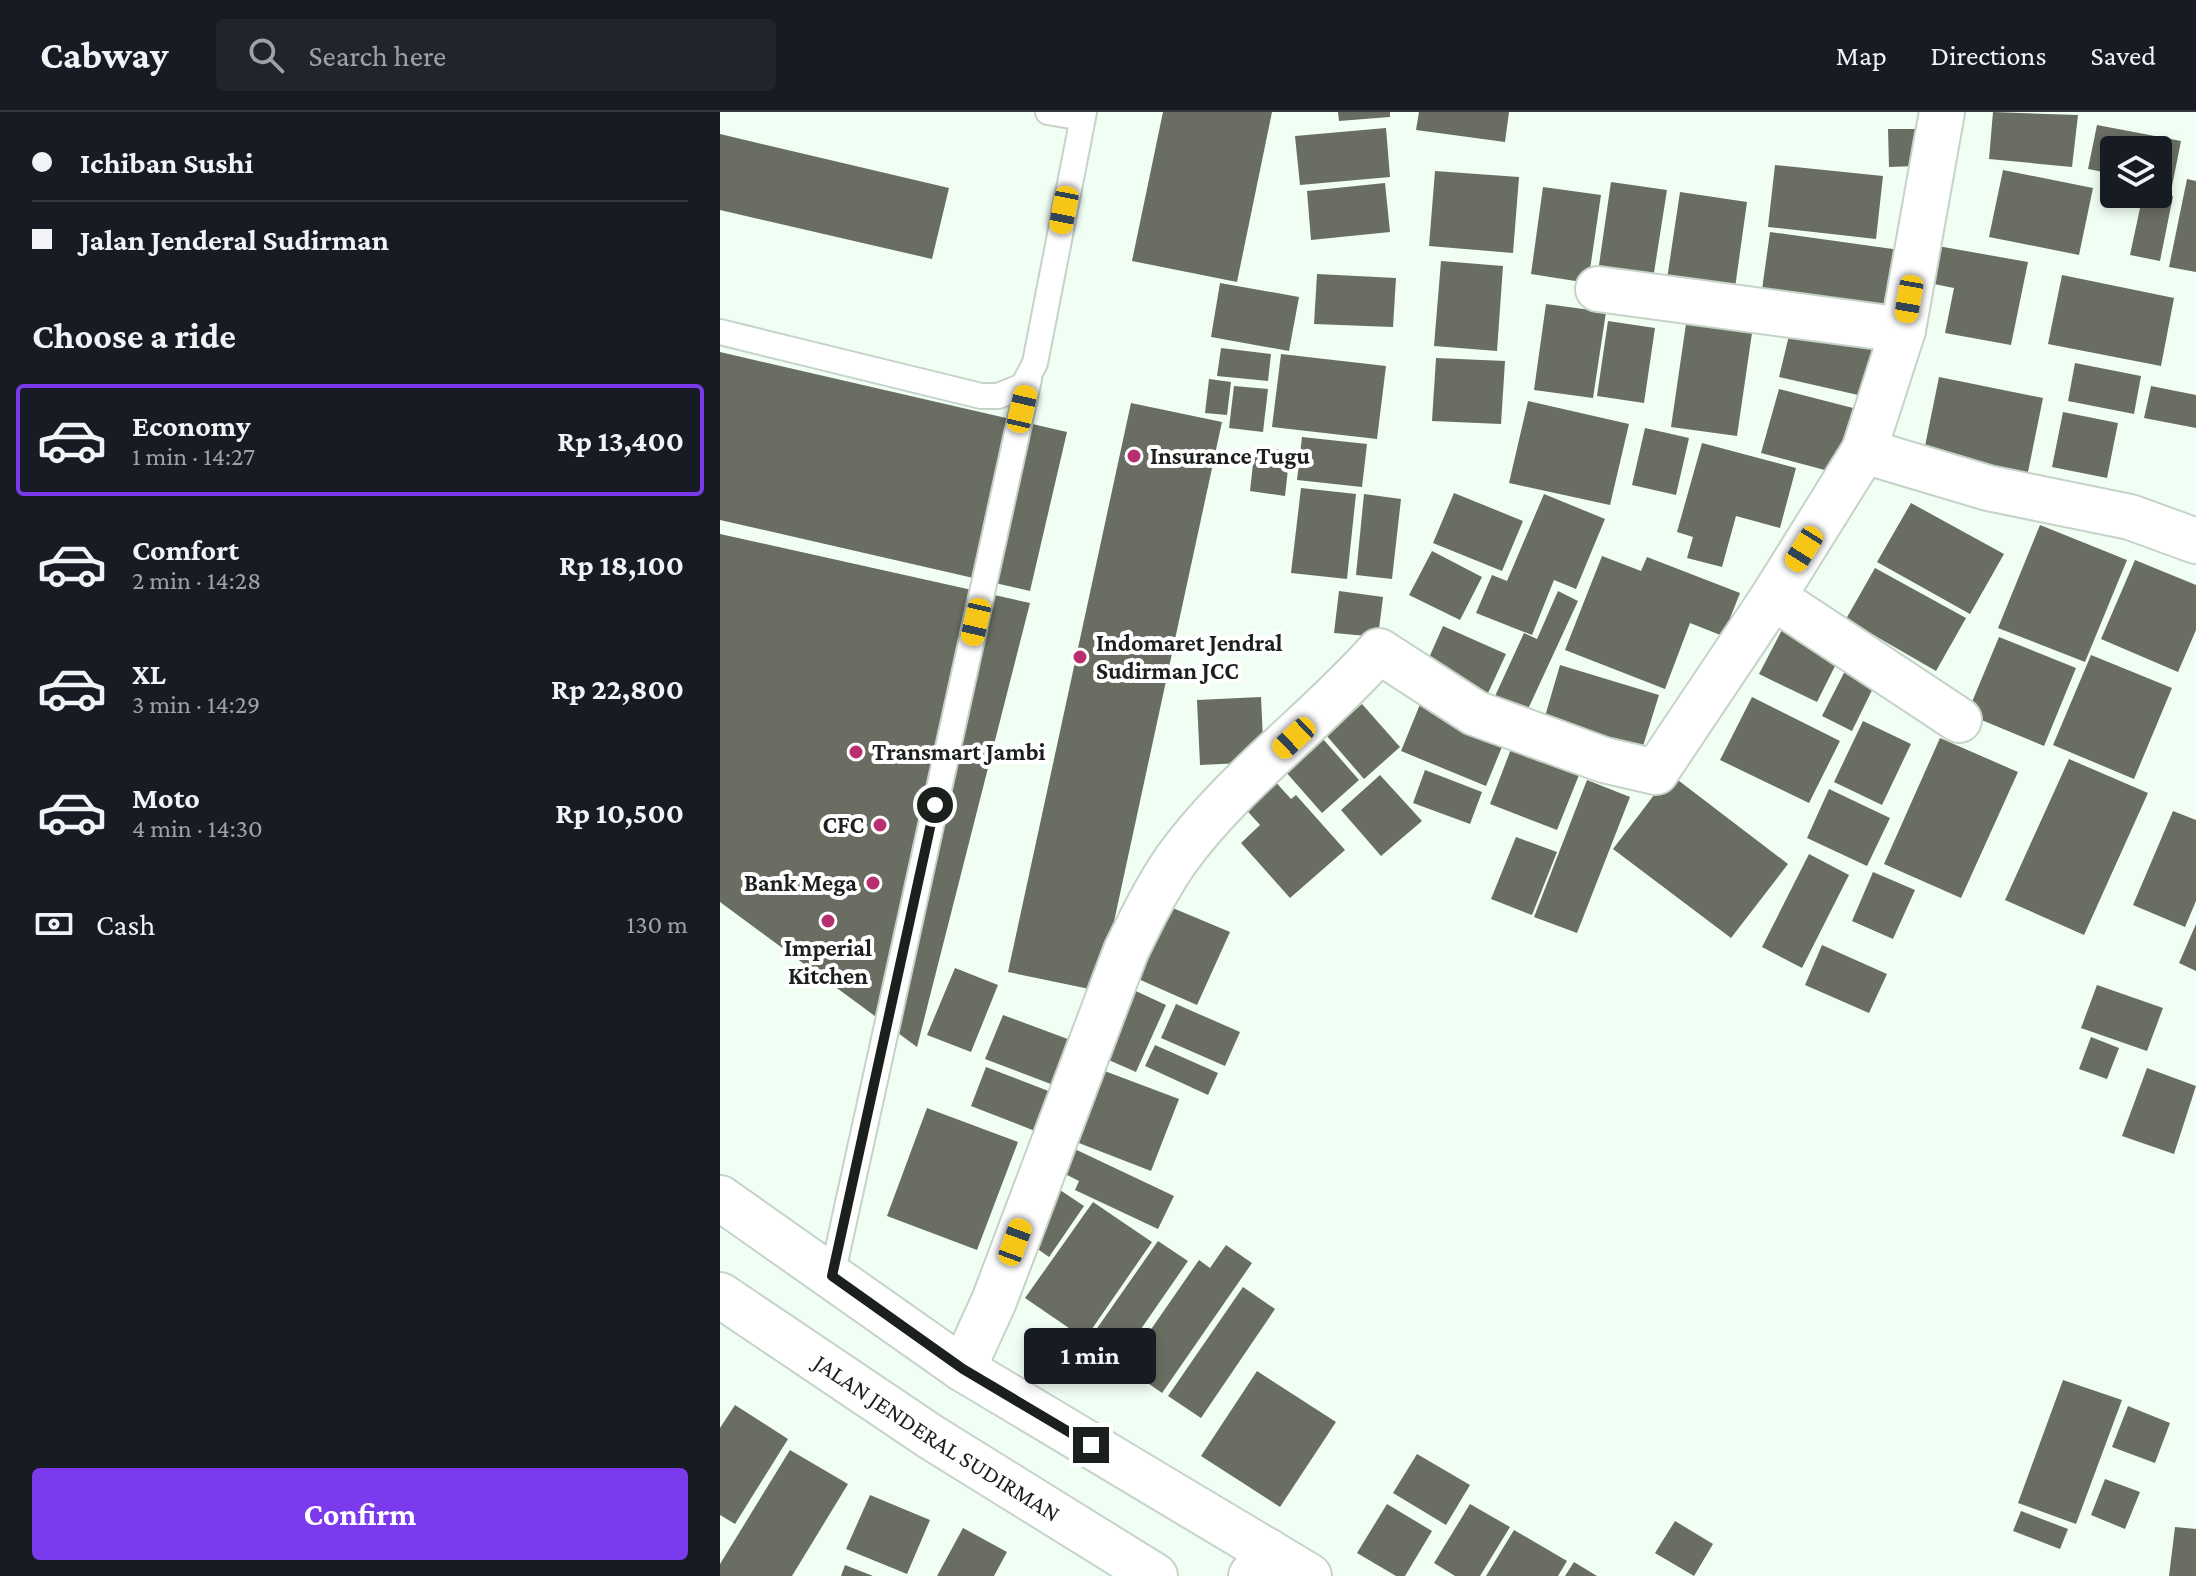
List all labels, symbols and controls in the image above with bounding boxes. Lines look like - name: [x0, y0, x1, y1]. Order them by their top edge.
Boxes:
- search box: [216, 19, 776, 91]
- icon: search: [244, 33, 288, 77]
- text: Cabway: [40, 34, 168, 76]
- text: Search here: [308, 39, 446, 72]
- text: Map: [1836, 40, 1887, 71]
- text: Directions: [1931, 40, 2046, 71]
- text: Saved: [2090, 40, 2156, 71]
- map controls: [2100, 136, 2172, 208]
- button: layers: [2100, 136, 2172, 208]
- text: Ichiban Sushi: [80, 146, 253, 179]
- car: [1048, 184, 1080, 236]
- text: Jalan Jenderal Sudirman: [80, 223, 389, 256]
- car: [1893, 273, 1925, 325]
- text: Choose a ride: [32, 316, 236, 356]
- car: [1005, 383, 1039, 435]
- icon: car: [36, 404, 108, 476]
- text: Economy: [132, 409, 251, 442]
- text: Rp 13,400: [557, 424, 684, 457]
- text: 1 min · 14:27: [132, 442, 255, 471]
- place label: Insurance Tugu: [1150, 442, 1310, 469]
- marker: Insurance Tugu: [1125, 447, 1143, 465]
- car: [1781, 522, 1827, 576]
- icon: car: [36, 528, 108, 600]
- text: Comfort: [132, 533, 239, 566]
- text: Rp 18,100: [559, 548, 684, 581]
- text: 2 min · 14:28: [132, 566, 261, 595]
- car: [959, 596, 993, 648]
- place label: Indomaret Jendral Sudirman JCC: [1096, 629, 1283, 684]
- marker: Indomaret Jendral Sudirman JCC: [1071, 648, 1089, 666]
- icon: car: [36, 652, 108, 724]
- text: XL: [132, 657, 166, 690]
- text: Rp 22,800: [551, 672, 684, 705]
- text: 3 min · 14:29: [132, 690, 260, 719]
- car: [1268, 713, 1320, 763]
- place label: Transmart Jambi: [872, 738, 1046, 765]
- marker: Transmart Jambi: [847, 743, 865, 761]
- icon: car: [36, 776, 108, 848]
- text: Moto: [132, 781, 200, 814]
- route start: [917, 787, 953, 823]
- text: Rp 10,500: [555, 796, 684, 829]
- place label: CFC: [822, 811, 864, 838]
- text: 4 min · 14:30: [132, 814, 263, 843]
- marker: CFC: [871, 816, 889, 834]
- place label: Bank Mega: [744, 869, 857, 896]
- marker: Bank Mega: [864, 874, 882, 892]
- icon: cash: [32, 902, 76, 946]
- text: Cash: [96, 908, 155, 941]
- text: 130 m: [627, 910, 688, 939]
- marker: Imperial Kitchen: [819, 912, 837, 930]
- place label: Imperial Kitchen: [784, 934, 872, 989]
- car: [996, 1215, 1034, 1269]
- callout: 1 min: [1025, 1329, 1157, 1385]
- text: 1 min: [1060, 1341, 1120, 1370]
- street label: JALAN JENDERAL SUDIRMAN: [808, 1347, 1065, 1527]
- route end: [1073, 1427, 1109, 1463]
- button: Confirm: [32, 1468, 688, 1560]

